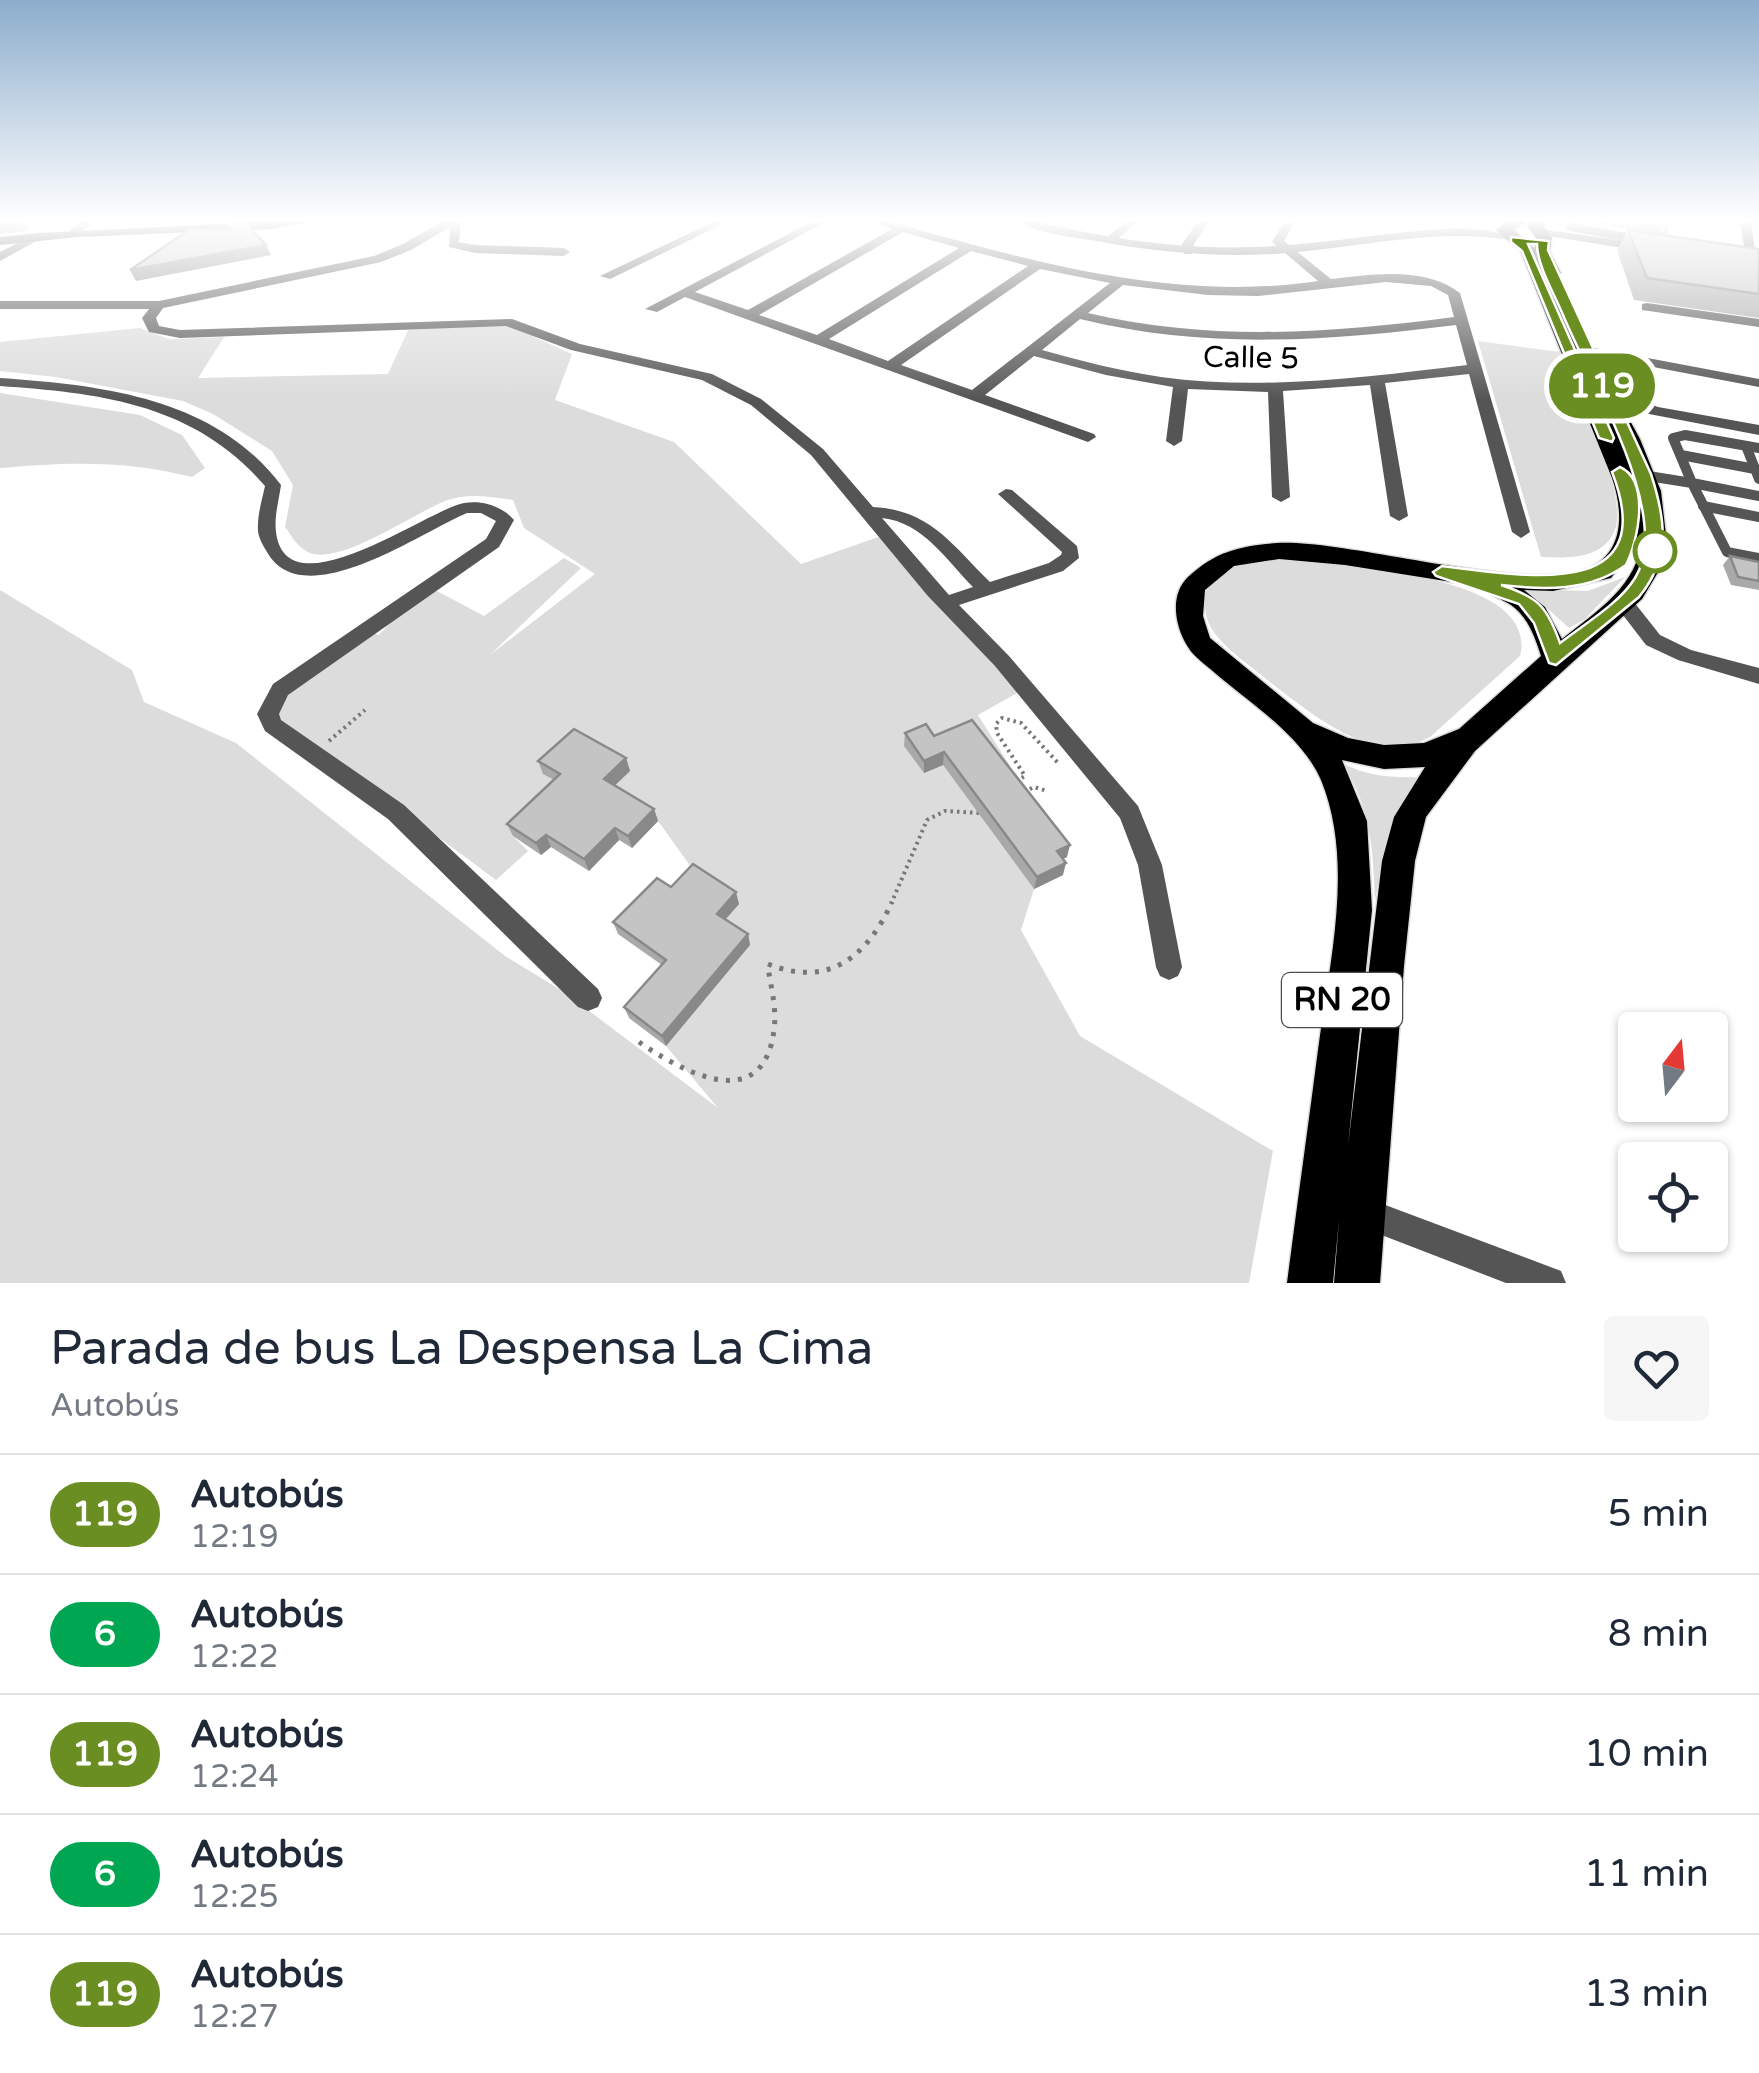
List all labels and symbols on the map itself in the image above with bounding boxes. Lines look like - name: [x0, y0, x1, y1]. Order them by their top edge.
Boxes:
- street label: Calle 5: [1203, 339, 1299, 377]
- line badge: 119: [1544, 354, 1660, 418]
- unlabelled marker: [1634, 530, 1676, 572]
- road number: RN 20: [1282, 973, 1402, 1027]
- north arrow: [1618, 1012, 1728, 1122]

